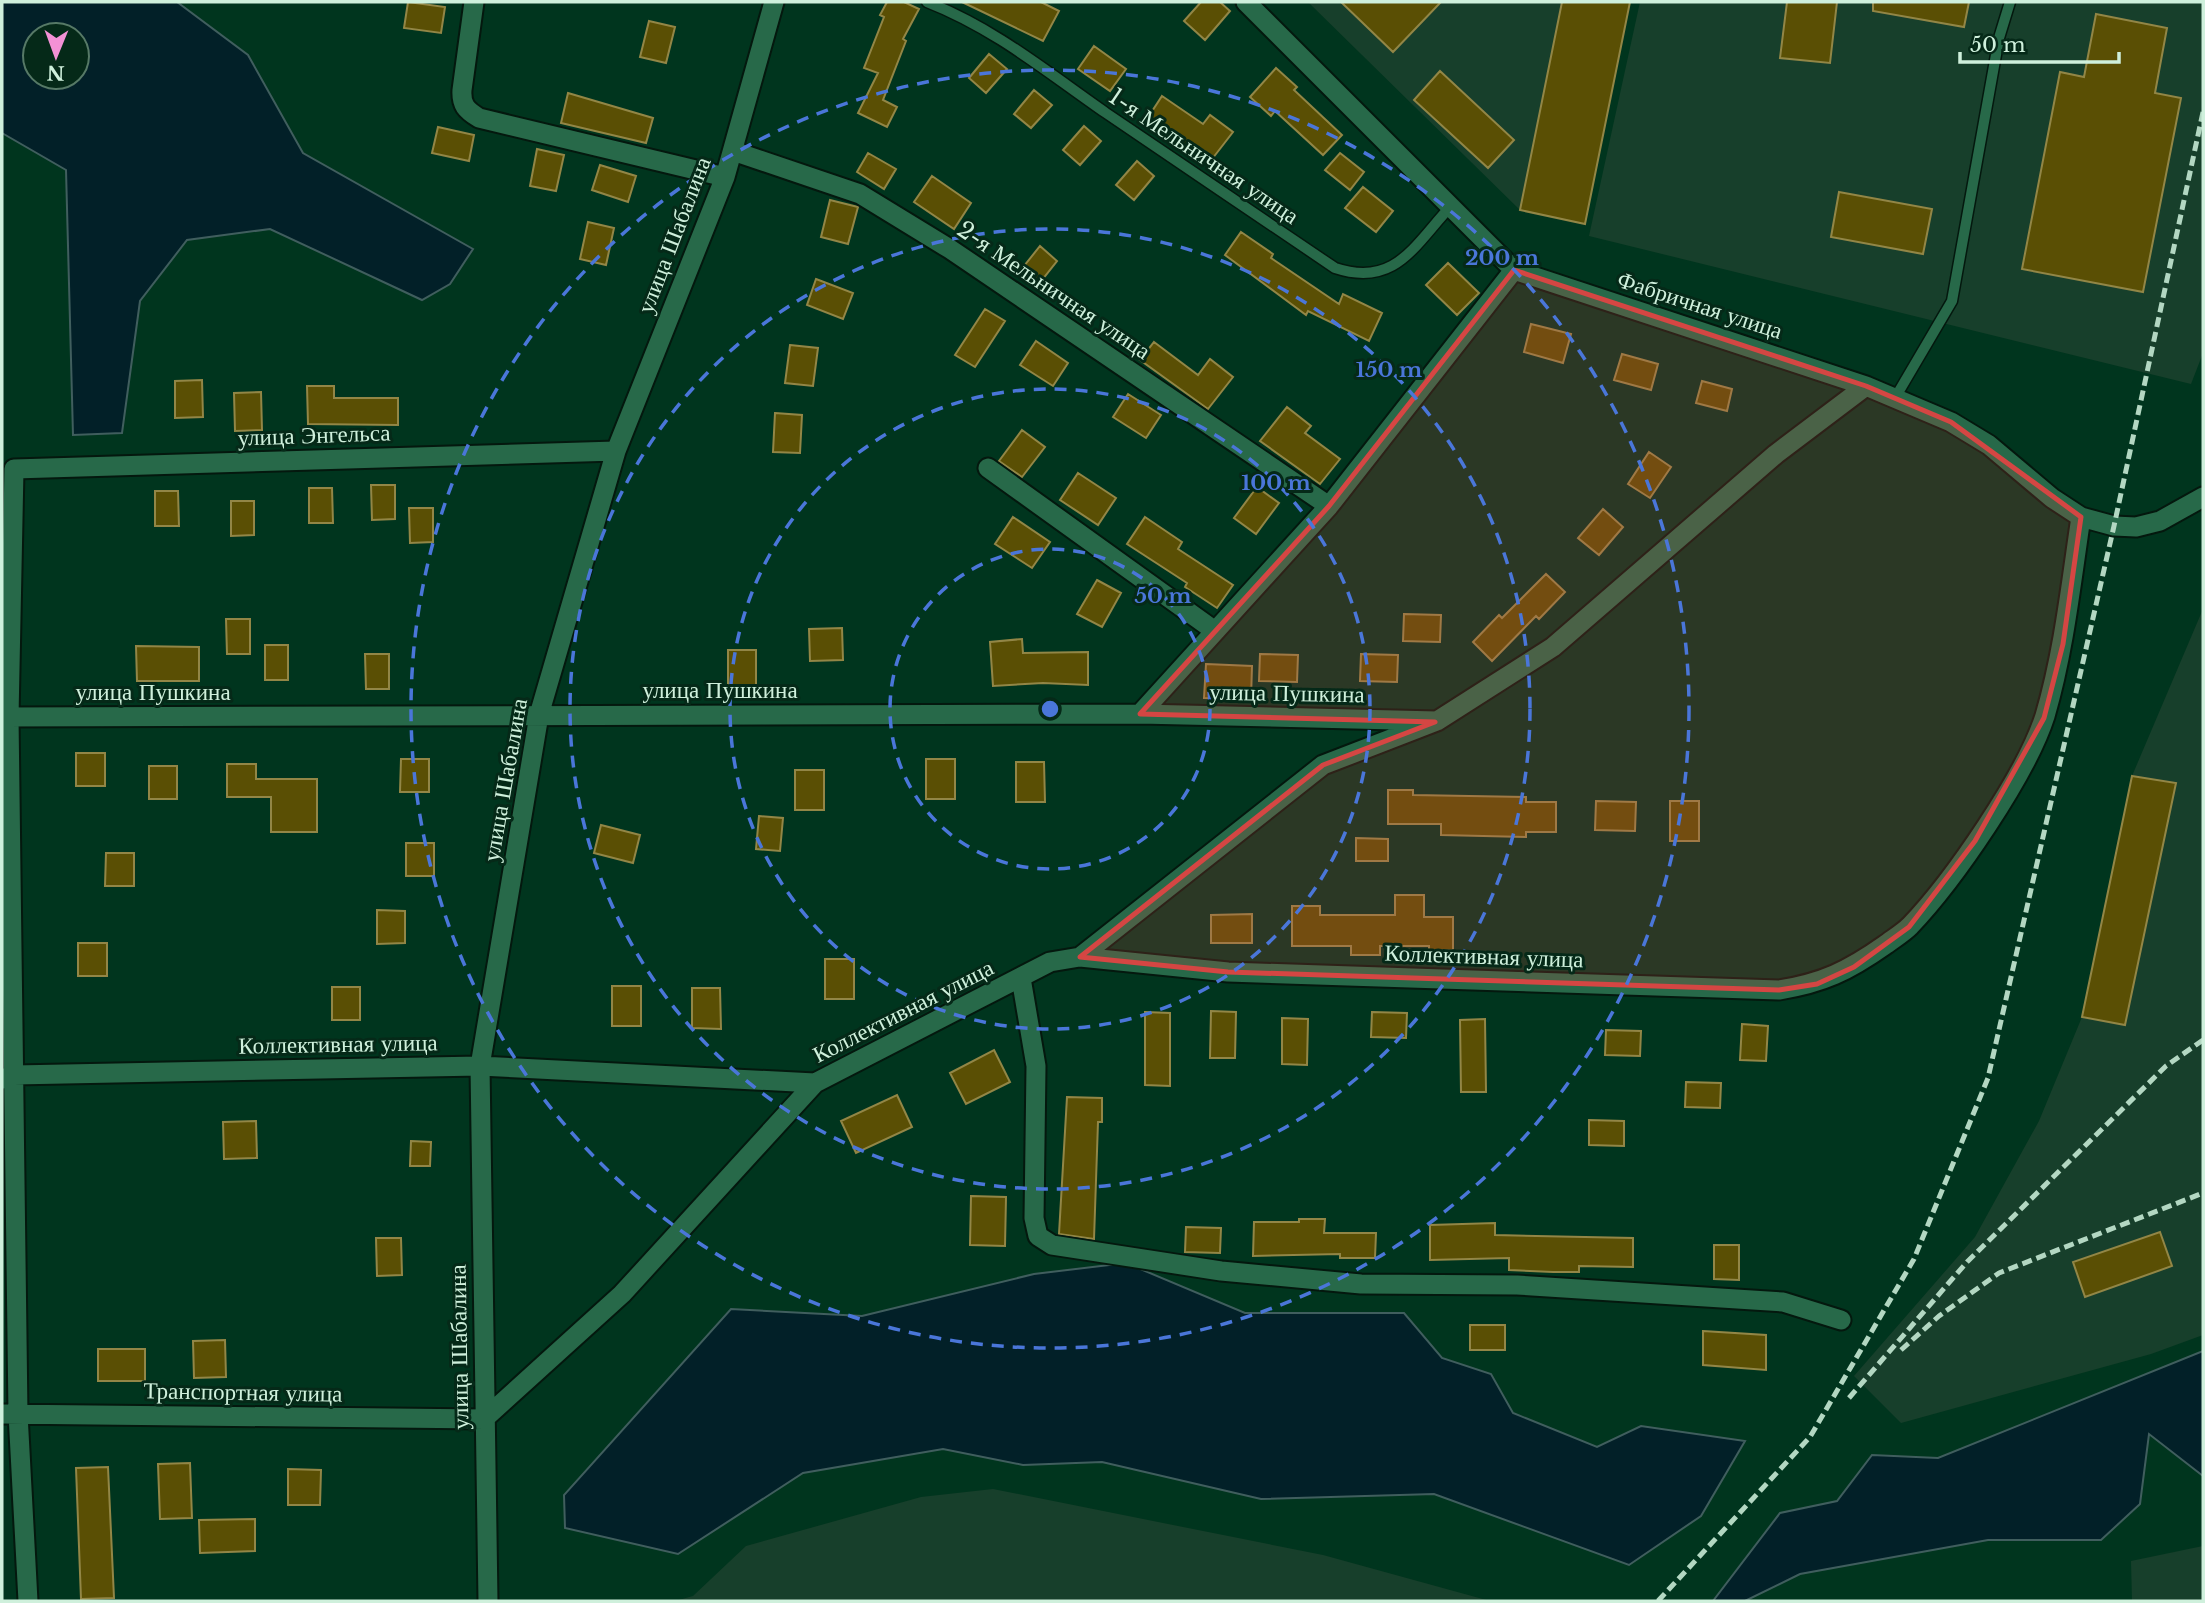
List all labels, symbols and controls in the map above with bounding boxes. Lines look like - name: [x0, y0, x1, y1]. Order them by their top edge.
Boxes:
- north arrow: [21, 21, 91, 91]
- scale bar: [1960, 21, 2119, 65]
- text: 50 m: [1970, 32, 2026, 58]
- text: N: [46, 61, 65, 84]
- street label: 1-я Мельничная улица: [1104, 82, 1304, 230]
- street label: улица Шабалина: [631, 153, 717, 317]
- street label: 2-я Мельничная улица: [952, 215, 1156, 365]
- text: 200 m: [1465, 245, 1539, 271]
- street label: Фабричная улица: [1614, 265, 1786, 345]
- text: 150 m: [1356, 357, 1422, 383]
- street label: улица Энгельса: [237, 418, 391, 452]
- text: 100 m: [1241, 470, 1311, 496]
- text: 50 m: [1134, 583, 1192, 609]
- street label: улица Пушкина: [642, 676, 798, 704]
- street label: улица Пушкина: [75, 678, 231, 706]
- street label: улица Пушкина: [1209, 678, 1365, 708]
- street label: улица Шабалина: [477, 696, 533, 864]
- centre of rings: [1038, 697, 1062, 721]
- street label: Коллективная улица: [1384, 939, 1584, 973]
- street label: Коллективная улица: [808, 953, 998, 1069]
- street label: Коллективная улица: [238, 1028, 438, 1060]
- street label: улица Шабалина: [444, 1264, 474, 1430]
- street label: Транспортная улица: [143, 1376, 343, 1408]

